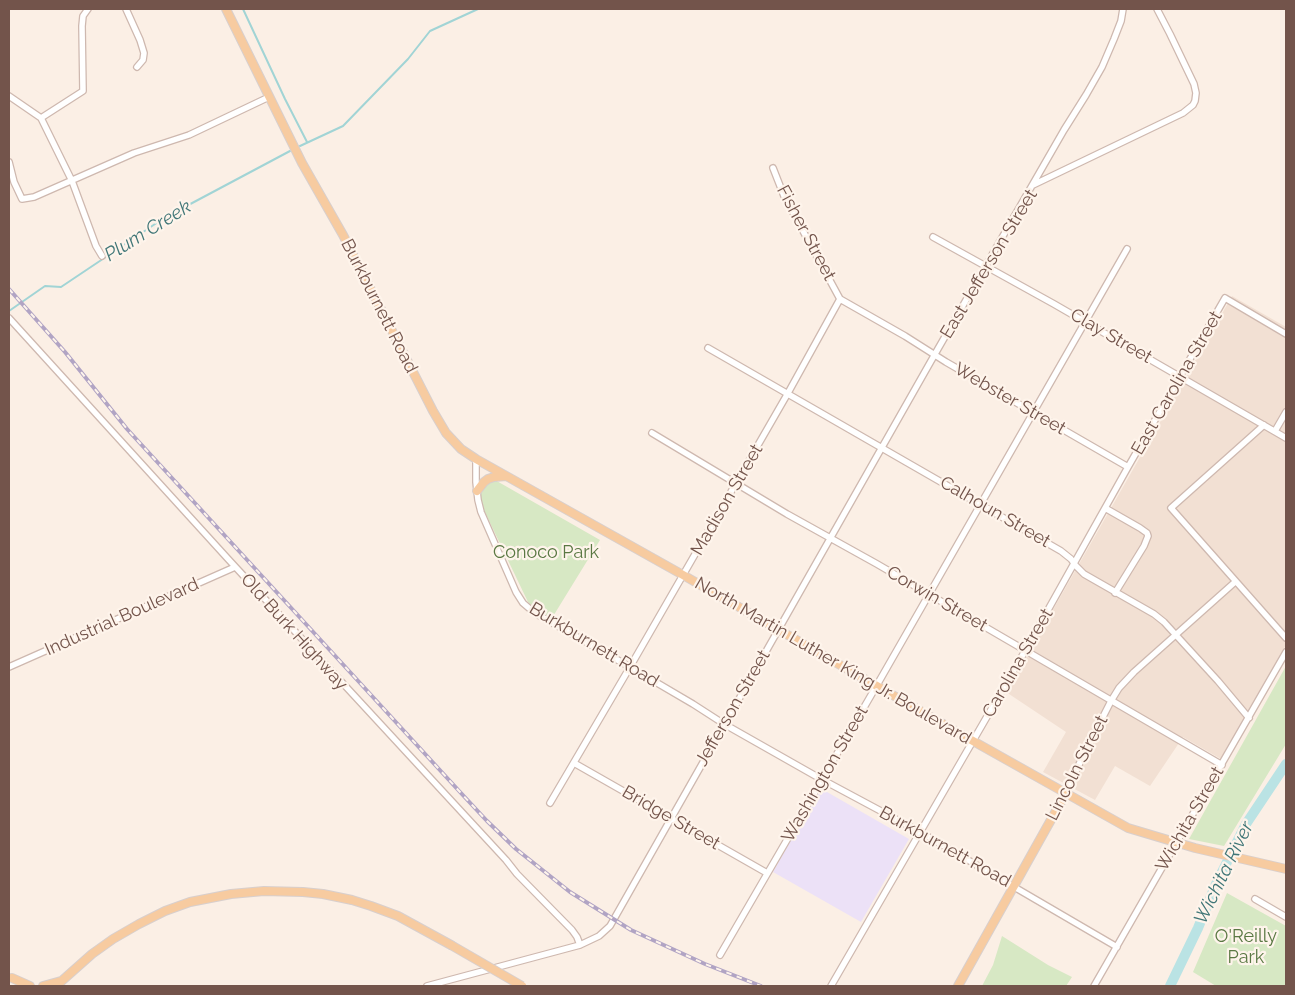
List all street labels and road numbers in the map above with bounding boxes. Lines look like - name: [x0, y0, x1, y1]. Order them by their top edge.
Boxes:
- street label: Fisher Street: [772, 182, 840, 284]
- street label: East Jefferson Street: [936, 185, 1042, 343]
- street label: Burkburnett Road: [336, 235, 422, 377]
- street label: Clay Street: [1066, 304, 1156, 368]
- street label: East Carolina Street: [1127, 307, 1227, 459]
- street label: Webster Street: [950, 358, 1070, 440]
- street label: Madison Street: [686, 440, 768, 560]
- street label: Calhoun Street: [936, 472, 1054, 552]
- street label: Corwin Street: [883, 561, 991, 637]
- street label: Old Burk Highway: [236, 569, 352, 695]
- street label: Industrial Boulevard: [42, 573, 202, 661]
- street label: North Martin Luther King Jr. Boulevard: [691, 573, 975, 749]
- street label: Burkburnett Road: [525, 598, 663, 692]
- street label: Carolina Street: [978, 605, 1058, 721]
- street label: Jefferson Street: [691, 646, 775, 770]
- street label: Washington Street: [777, 702, 873, 846]
- street label: Lincoln Street: [1041, 712, 1113, 824]
- street label: Wichita Street: [1151, 763, 1229, 875]
- street label: Bridge Street: [618, 781, 724, 855]
- street label: Burkburnett Road: [875, 802, 1015, 892]

